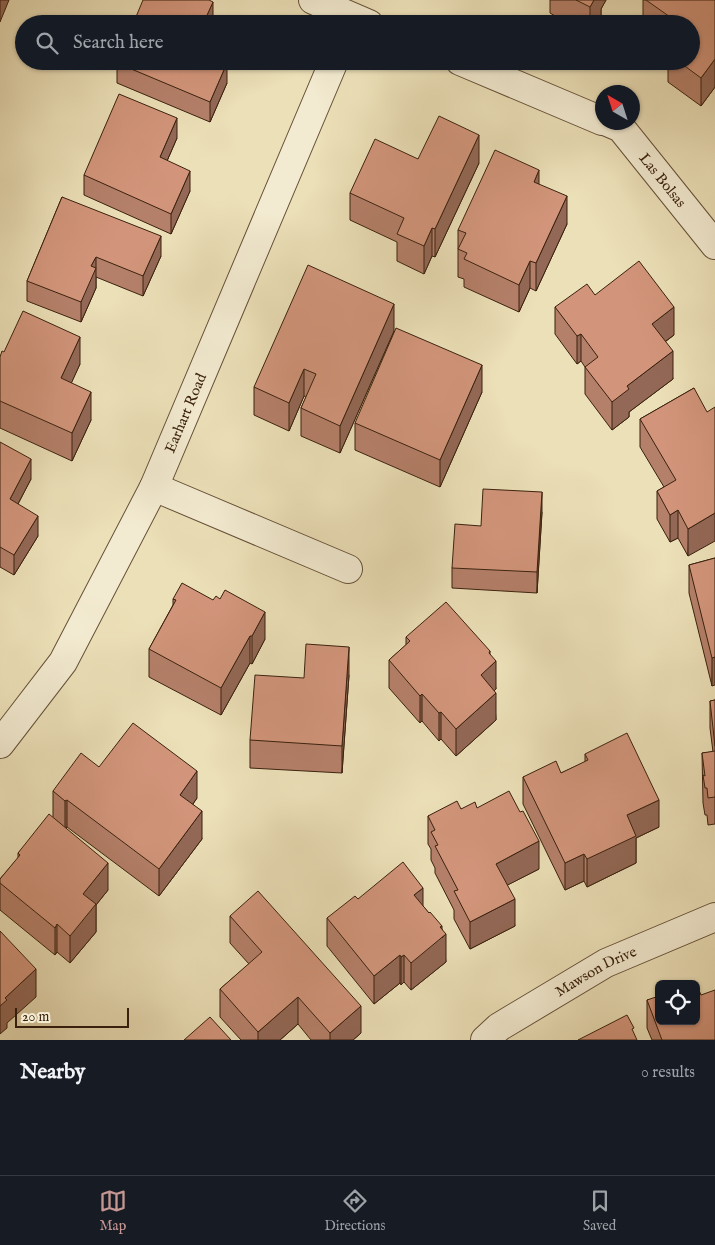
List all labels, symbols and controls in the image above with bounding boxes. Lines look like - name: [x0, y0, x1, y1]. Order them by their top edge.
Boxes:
- search box: [15, 15, 700, 70]
- icon: search: [33, 29, 61, 57]
- text: Search here: [73, 31, 164, 55]
- north arrow: [595, 85, 640, 130]
- street label: Las Bolsas: [635, 149, 690, 212]
- street label: Earhart Road: [160, 370, 211, 456]
- street label: Mawson Drive: [552, 942, 640, 1001]
- map controls: [655, 980, 700, 1025]
- button: locate: [655, 980, 700, 1025]
- scale bar: [15, 1005, 129, 1028]
- text: 20 m: [22, 1008, 49, 1026]
- text: Nearby: [20, 1059, 85, 1086]
- text: 0 results: [641, 1063, 695, 1083]
- tab: Map: [99, 1187, 127, 1235]
- tab: Directions: [324, 1187, 385, 1235]
- tab: Saved: [583, 1187, 616, 1235]

